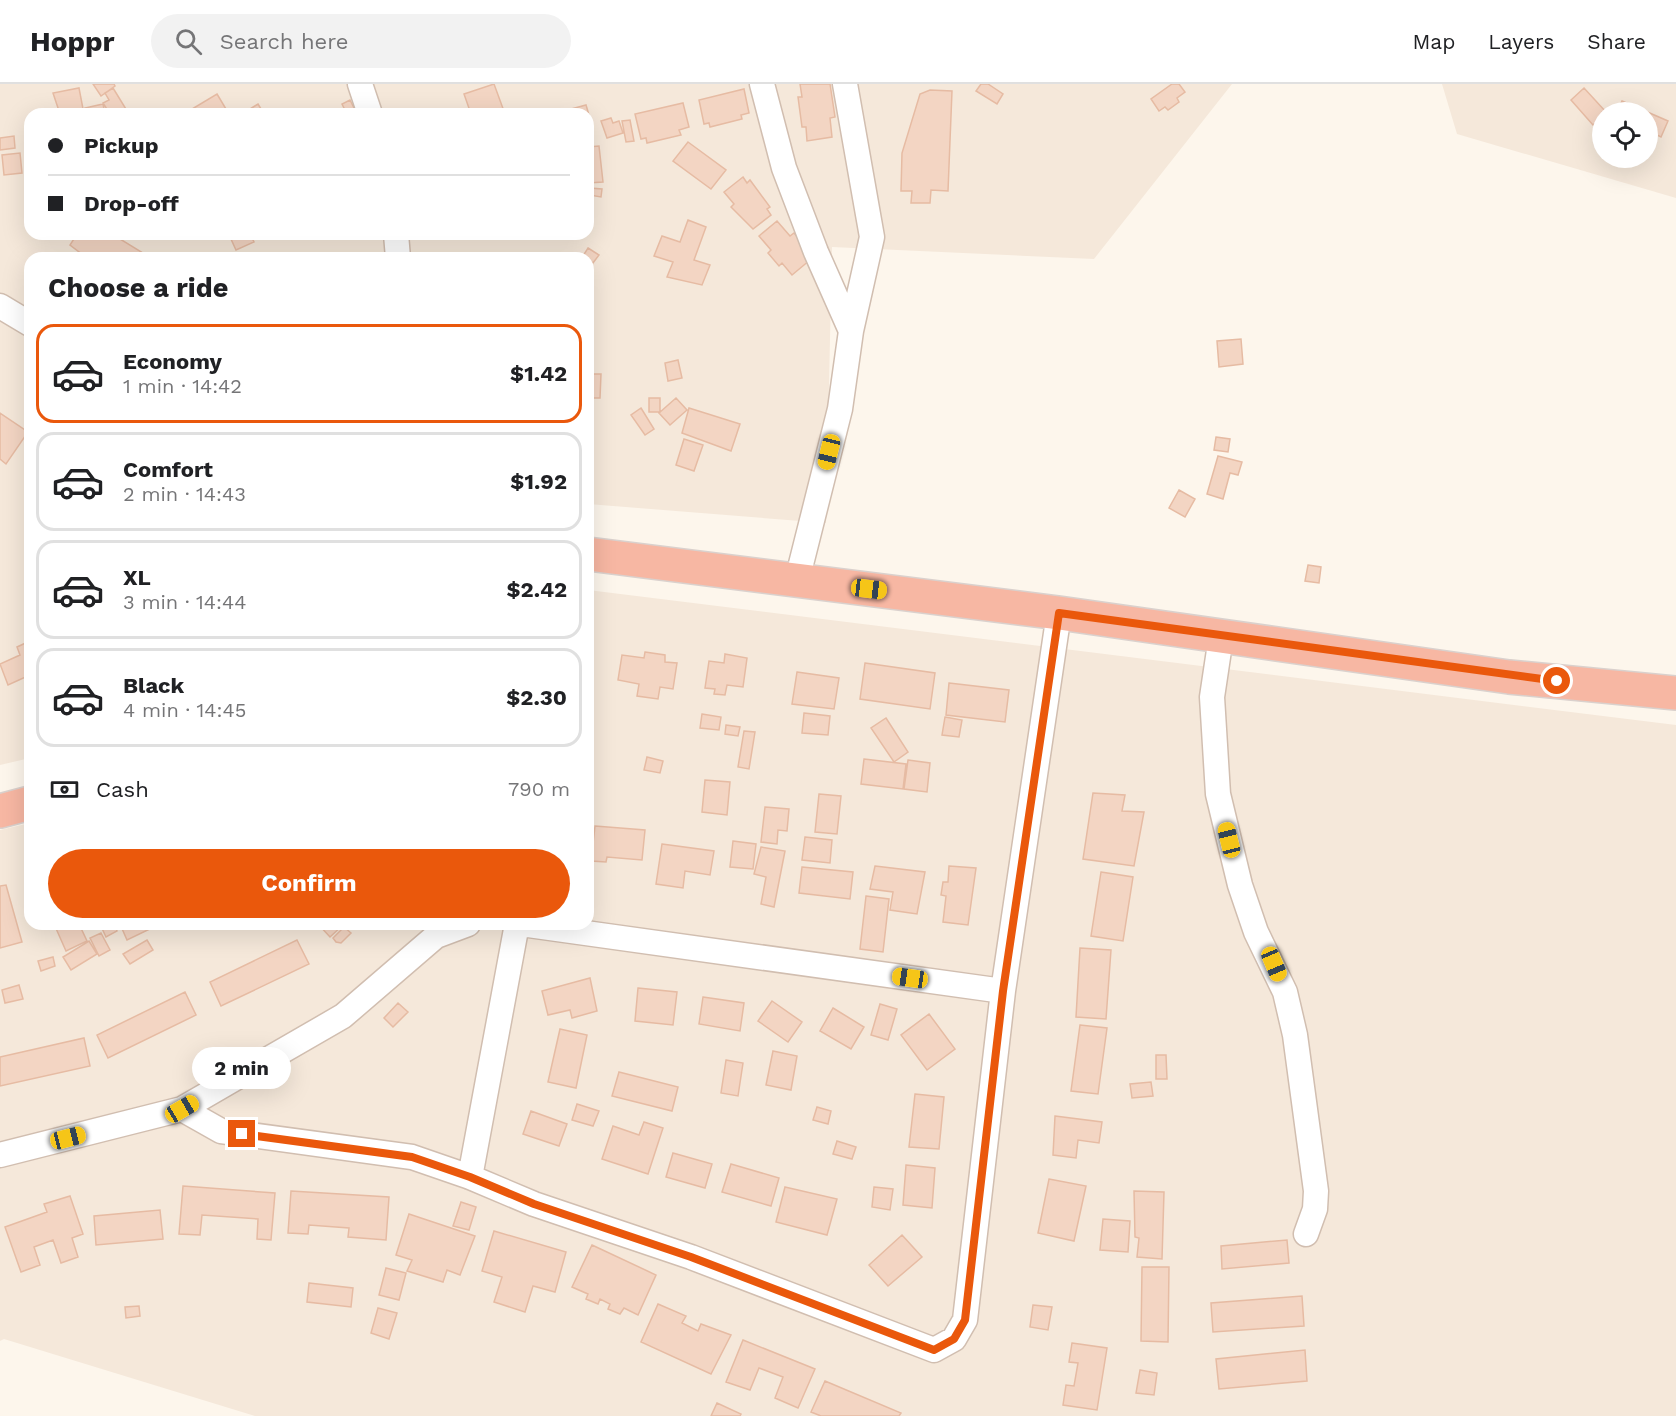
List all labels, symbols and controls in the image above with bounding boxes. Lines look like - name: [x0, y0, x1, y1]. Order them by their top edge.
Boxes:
- search box: [151, 14, 571, 68]
- text: Hoppr: [30, 25, 115, 58]
- icon: search: [172, 25, 205, 58]
- text: Search here: [220, 29, 349, 54]
- text: Map: [1412, 29, 1455, 54]
- text: Layers: [1488, 29, 1554, 54]
- text: Share: [1587, 29, 1646, 54]
- map controls: [1592, 102, 1658, 168]
- button: locate: [1592, 102, 1658, 168]
- text: Pickup: [84, 133, 159, 158]
- text: Drop-off: [84, 191, 179, 216]
- text: Choose a ride: [48, 272, 228, 304]
- icon: car: [51, 347, 105, 401]
- text: Economy: [123, 349, 222, 374]
- text: $1.42: [510, 361, 567, 386]
- text: 1 min · 14:42: [123, 374, 242, 398]
- car: [816, 432, 842, 472]
- icon: car: [51, 455, 105, 509]
- text: Comfort: [123, 457, 213, 482]
- text: $1.92: [510, 469, 567, 494]
- text: 2 min · 14:43: [123, 482, 246, 506]
- icon: car: [51, 563, 105, 617]
- text: XL: [123, 565, 151, 590]
- text: $2.42: [506, 577, 567, 602]
- car: [850, 578, 888, 600]
- text: 3 min · 14:44: [123, 590, 246, 614]
- route start: [1543, 667, 1570, 694]
- icon: car: [51, 671, 105, 725]
- text: Black: [123, 673, 184, 698]
- text: $2.30: [506, 685, 567, 710]
- text: 4 min · 14:45: [123, 698, 246, 722]
- icon: cash: [48, 773, 81, 806]
- text: Cash: [96, 777, 149, 802]
- text: 790 m: [508, 777, 570, 801]
- car: [1216, 820, 1242, 860]
- button: Confirm: [48, 849, 570, 918]
- car: [1259, 944, 1289, 984]
- car: [891, 967, 929, 989]
- callout: 2 min: [192, 1047, 292, 1089]
- text: 2 min: [214, 1056, 269, 1080]
- car: [162, 1092, 202, 1126]
- route end: [228, 1120, 255, 1147]
- car: [48, 1125, 88, 1151]

